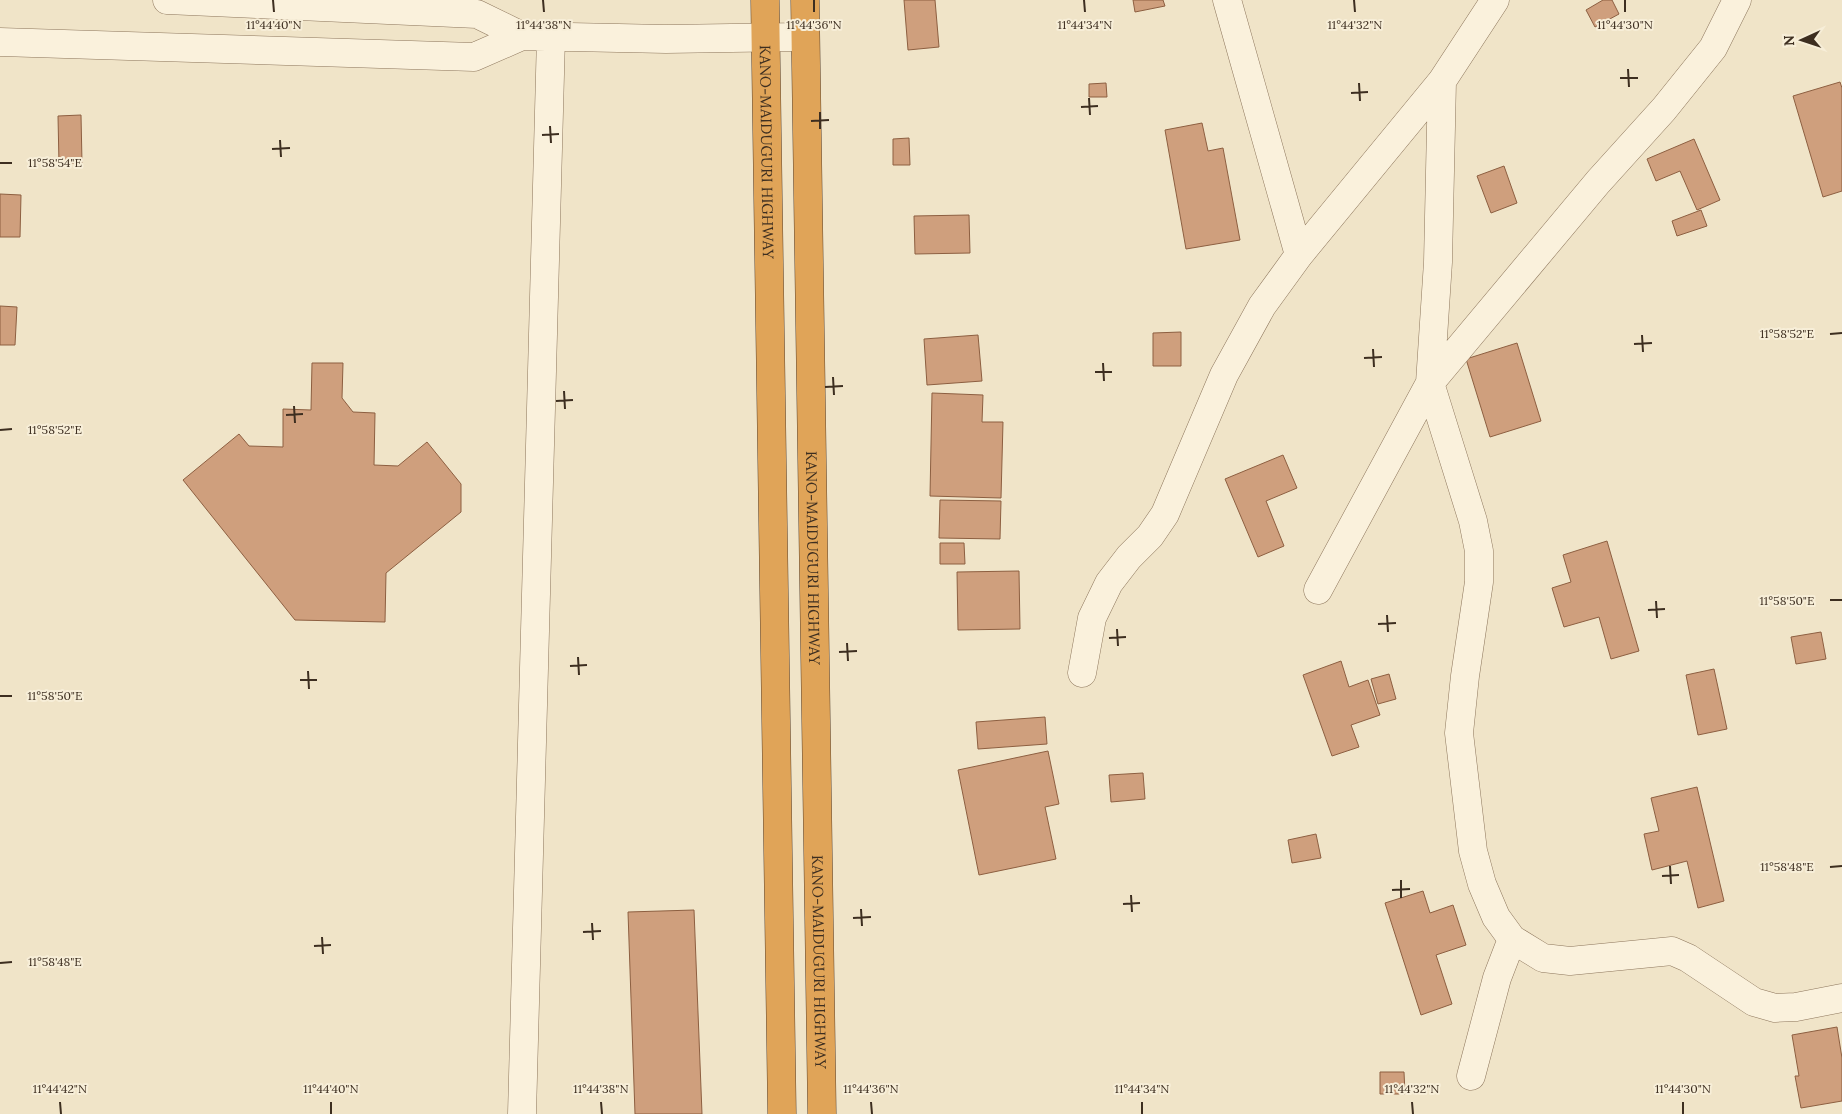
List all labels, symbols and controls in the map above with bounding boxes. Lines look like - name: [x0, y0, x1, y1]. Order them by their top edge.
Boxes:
- north arrow: [1777, 15, 1827, 65]
- text: 11°44'40"N: [246, 17, 302, 32]
- text: 11°44'38"N: [516, 17, 572, 32]
- text: 11°44'36"N: [786, 17, 842, 32]
- text: 11°44'34"N: [1058, 17, 1112, 32]
- text: 11°44'32"N: [1328, 17, 1383, 32]
- text: 11°44'30"N: [1597, 17, 1653, 32]
- text: N: [1780, 35, 1798, 47]
- street label: KANO-MAIDUGURI HIGHWAY: [756, 45, 778, 260]
- text: 11°58'54"E: [28, 155, 82, 170]
- text: 11°58'52"E: [1760, 326, 1814, 341]
- text: 11°58'52"E: [28, 422, 82, 437]
- street label: KANO-MAIDUGURI HIGHWAY: [802, 451, 825, 666]
- text: 11°58'50"E: [1760, 593, 1814, 608]
- text: 11°58'50"E: [28, 688, 82, 703]
- street label: KANO-MAIDUGURI HIGHWAY: [809, 855, 831, 1070]
- text: 11°58'48"E: [1760, 859, 1814, 874]
- text: 11°58'48"E: [28, 954, 82, 969]
- text: 11°44'42"N: [33, 1081, 87, 1096]
- text: 11°44'40"N: [303, 1081, 359, 1096]
- text: 11°44'38"N: [573, 1081, 629, 1096]
- text: 11°44'36"N: [843, 1081, 899, 1096]
- text: 11°44'34"N: [1115, 1081, 1169, 1096]
- text: 11°44'32"N: [1385, 1081, 1440, 1096]
- text: 11°44'30"N: [1655, 1081, 1711, 1096]

